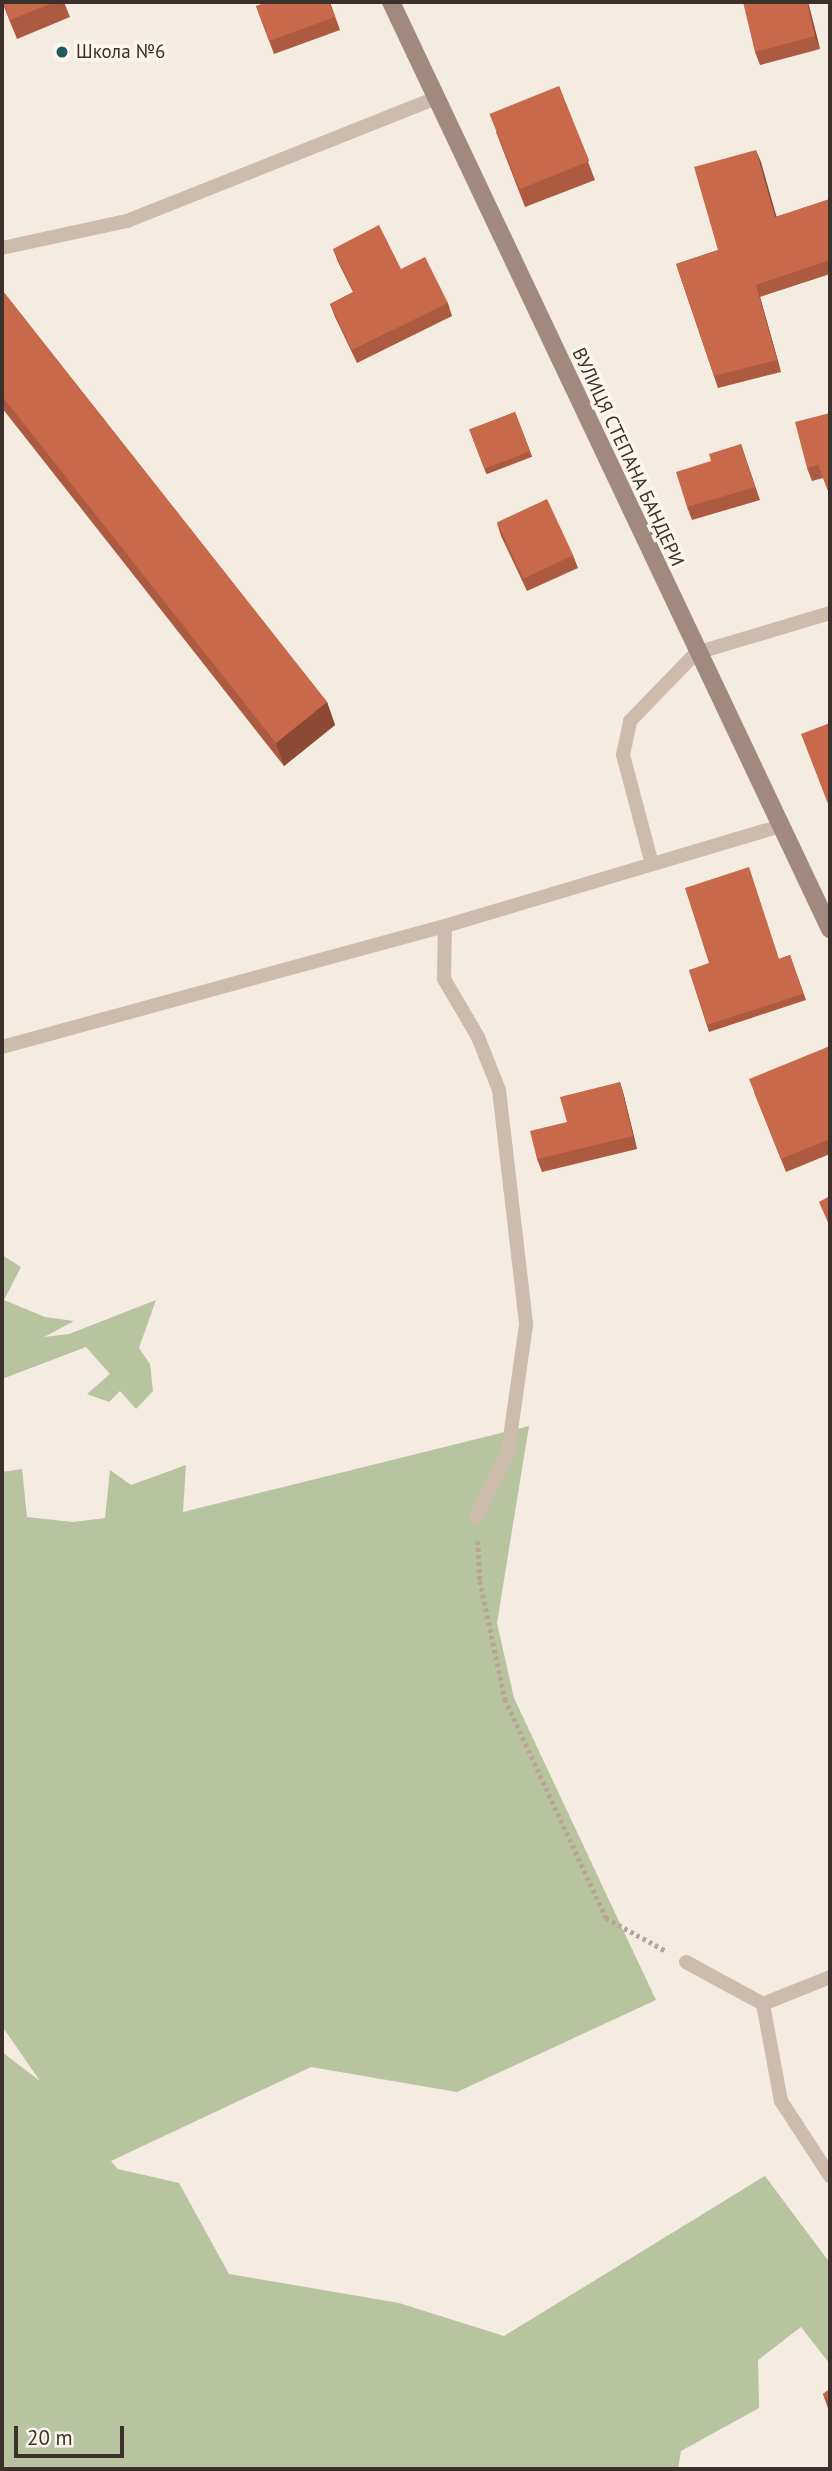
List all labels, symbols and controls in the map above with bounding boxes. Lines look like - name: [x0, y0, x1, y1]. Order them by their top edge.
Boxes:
- place label: Школа №6: [76, 41, 165, 63]
- marker: Школа №6: [54, 44, 70, 60]
- street label: ВУЛИЦЯ СТЕПАНА БАНДЕРИ: [567, 344, 689, 570]
- scale bar: [18, 2412, 128, 2456]
- text: 20 m: [27, 2424, 73, 2451]

